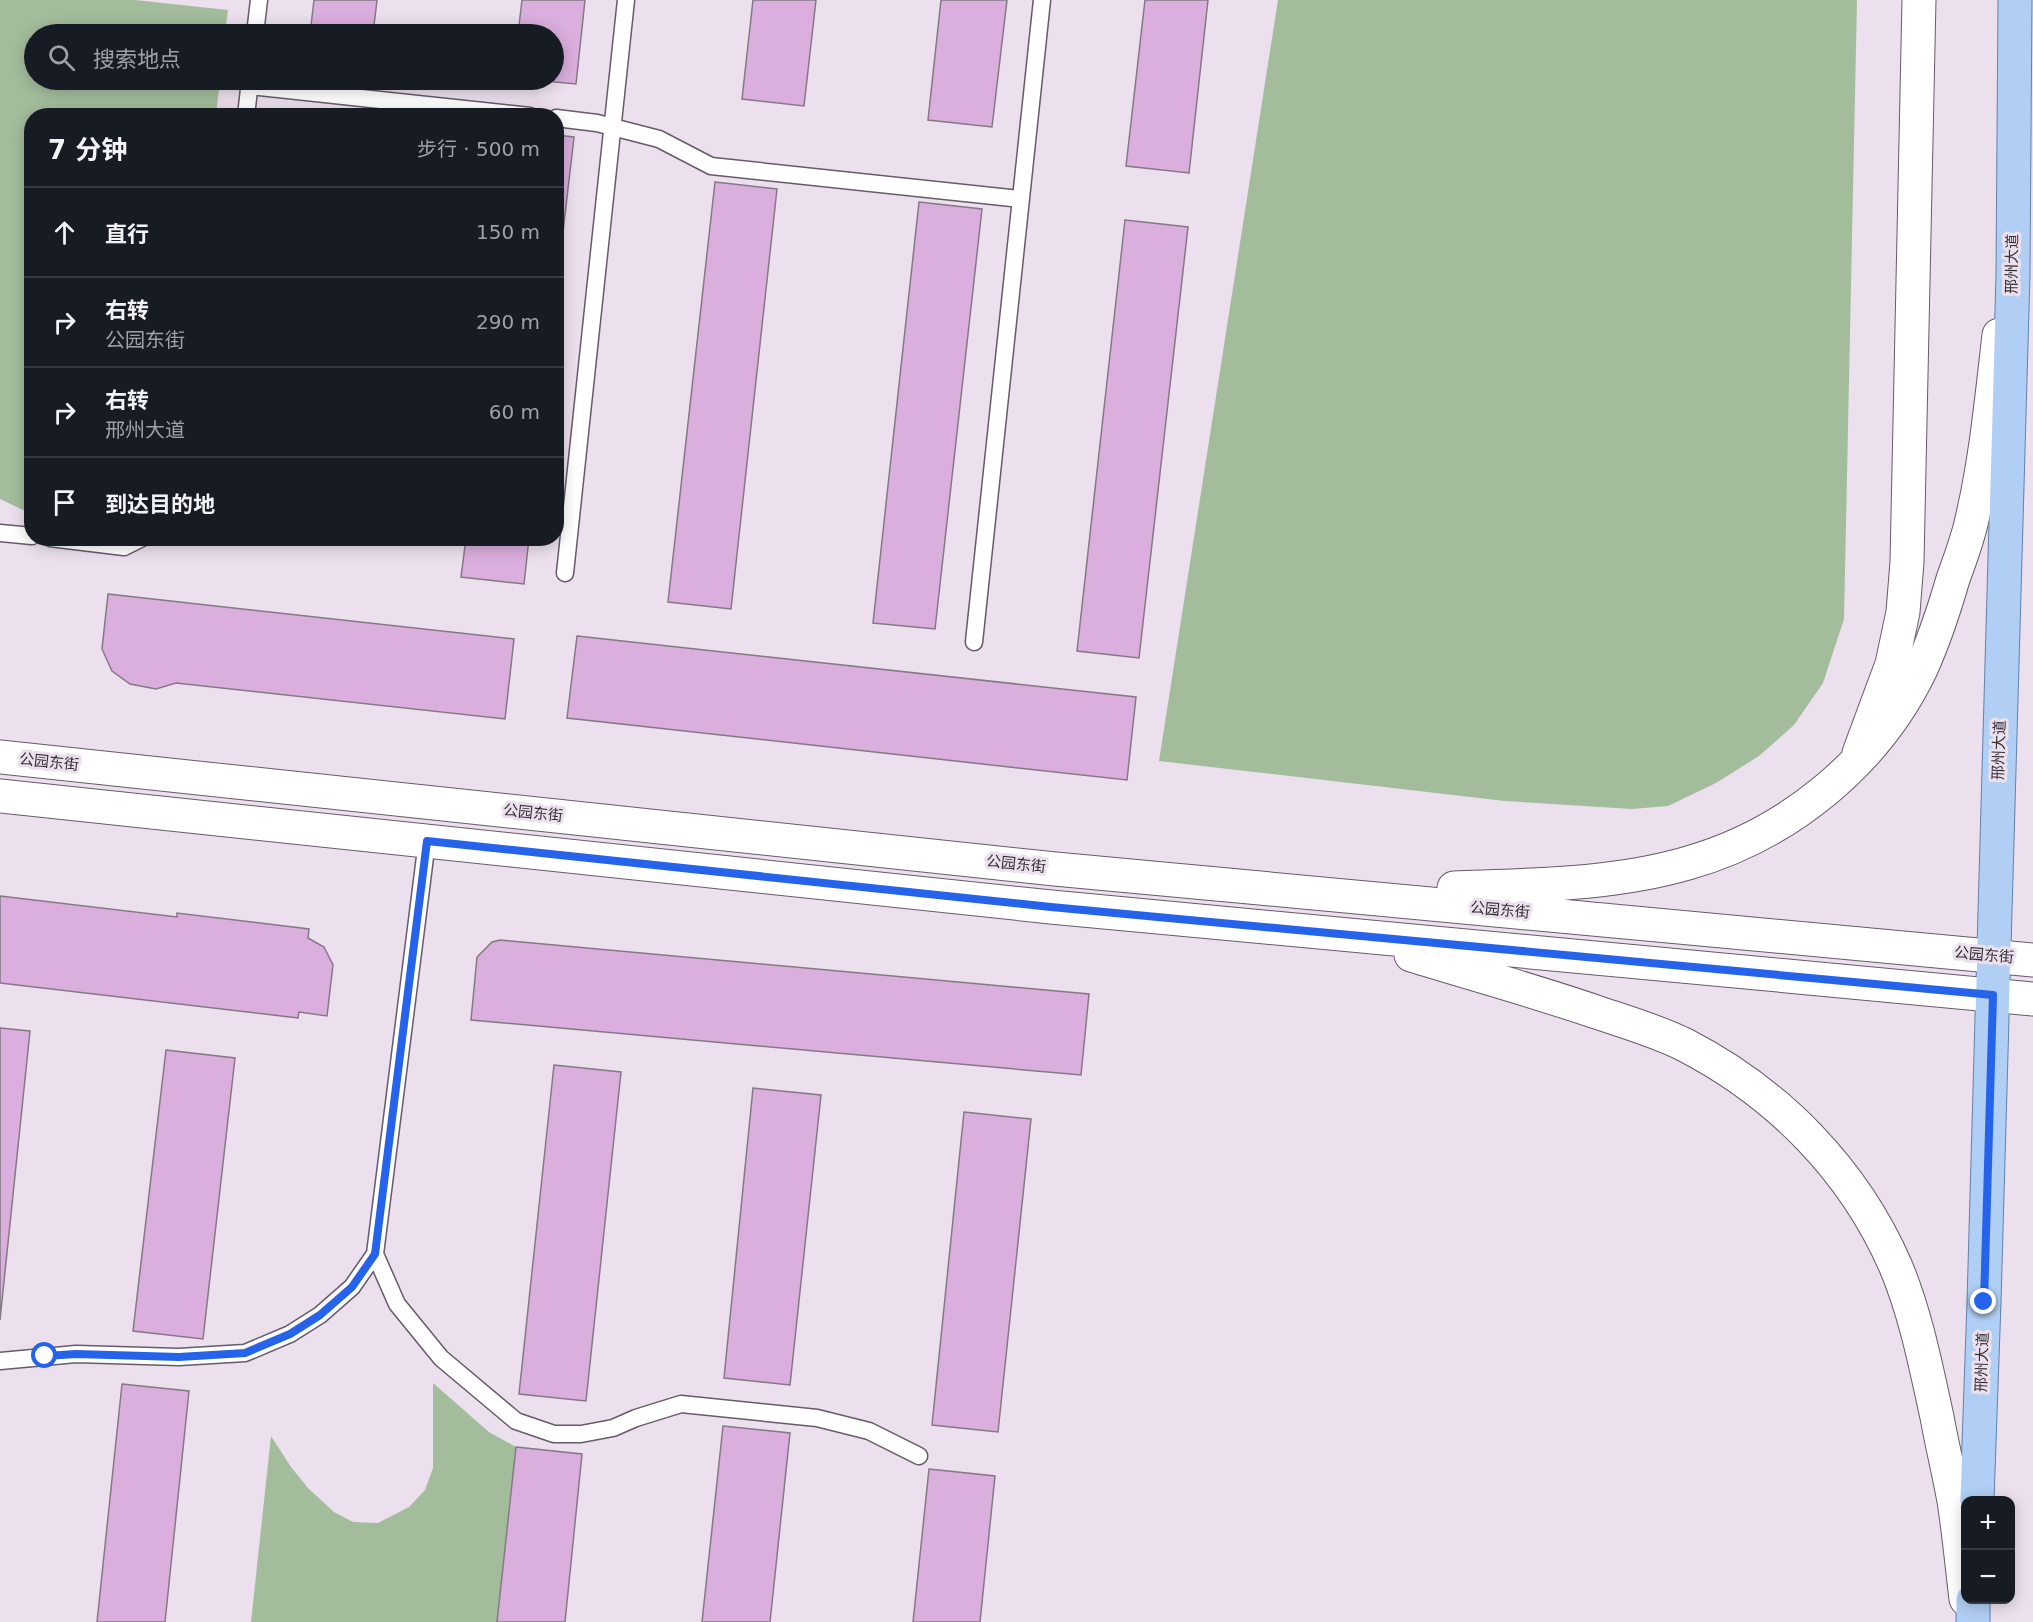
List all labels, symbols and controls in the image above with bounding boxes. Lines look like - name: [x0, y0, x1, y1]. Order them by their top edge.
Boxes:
- search box: [24, 24, 564, 90]
- icon: search: [45, 41, 78, 74]
- text: 搜索地点: [93, 47, 181, 72]
- text: 7 分钟: [48, 135, 127, 165]
- text: 步行 · 500 m: [417, 137, 540, 161]
- icon: ahead: [48, 216, 81, 249]
- text: 150 m: [476, 220, 540, 244]
- text: 直行: [105, 222, 149, 247]
- street label: 邢州大道: [2002, 234, 2022, 294]
- text: 右转: [105, 298, 149, 323]
- icon: right: [48, 306, 81, 339]
- text: 290 m: [476, 310, 540, 334]
- text: 公园东街: [105, 328, 185, 352]
- text: 右转: [105, 388, 149, 413]
- icon: right: [48, 396, 81, 429]
- text: 60 m: [489, 400, 540, 424]
- text: 邢州大道: [105, 418, 185, 442]
- icon: arrive: [48, 486, 81, 519]
- text: 到达目的地: [105, 492, 215, 517]
- street label: 邢州大道: [1989, 720, 2009, 780]
- street label: 公园东街: [18, 750, 80, 774]
- street label: 公园东街: [502, 801, 564, 825]
- street label: 公园东街: [985, 852, 1047, 876]
- street label: 公园东街: [1469, 898, 1531, 922]
- street label: 公园东街: [1953, 943, 2015, 967]
- route end: [1970, 1288, 1996, 1314]
- street label: 邢州大道: [1972, 1332, 1992, 1392]
- route start: [31, 1342, 57, 1368]
- map controls: [1961, 1496, 2015, 1604]
- button: +: [1961, 1496, 2015, 1550]
- button: −: [1961, 1550, 2015, 1604]

